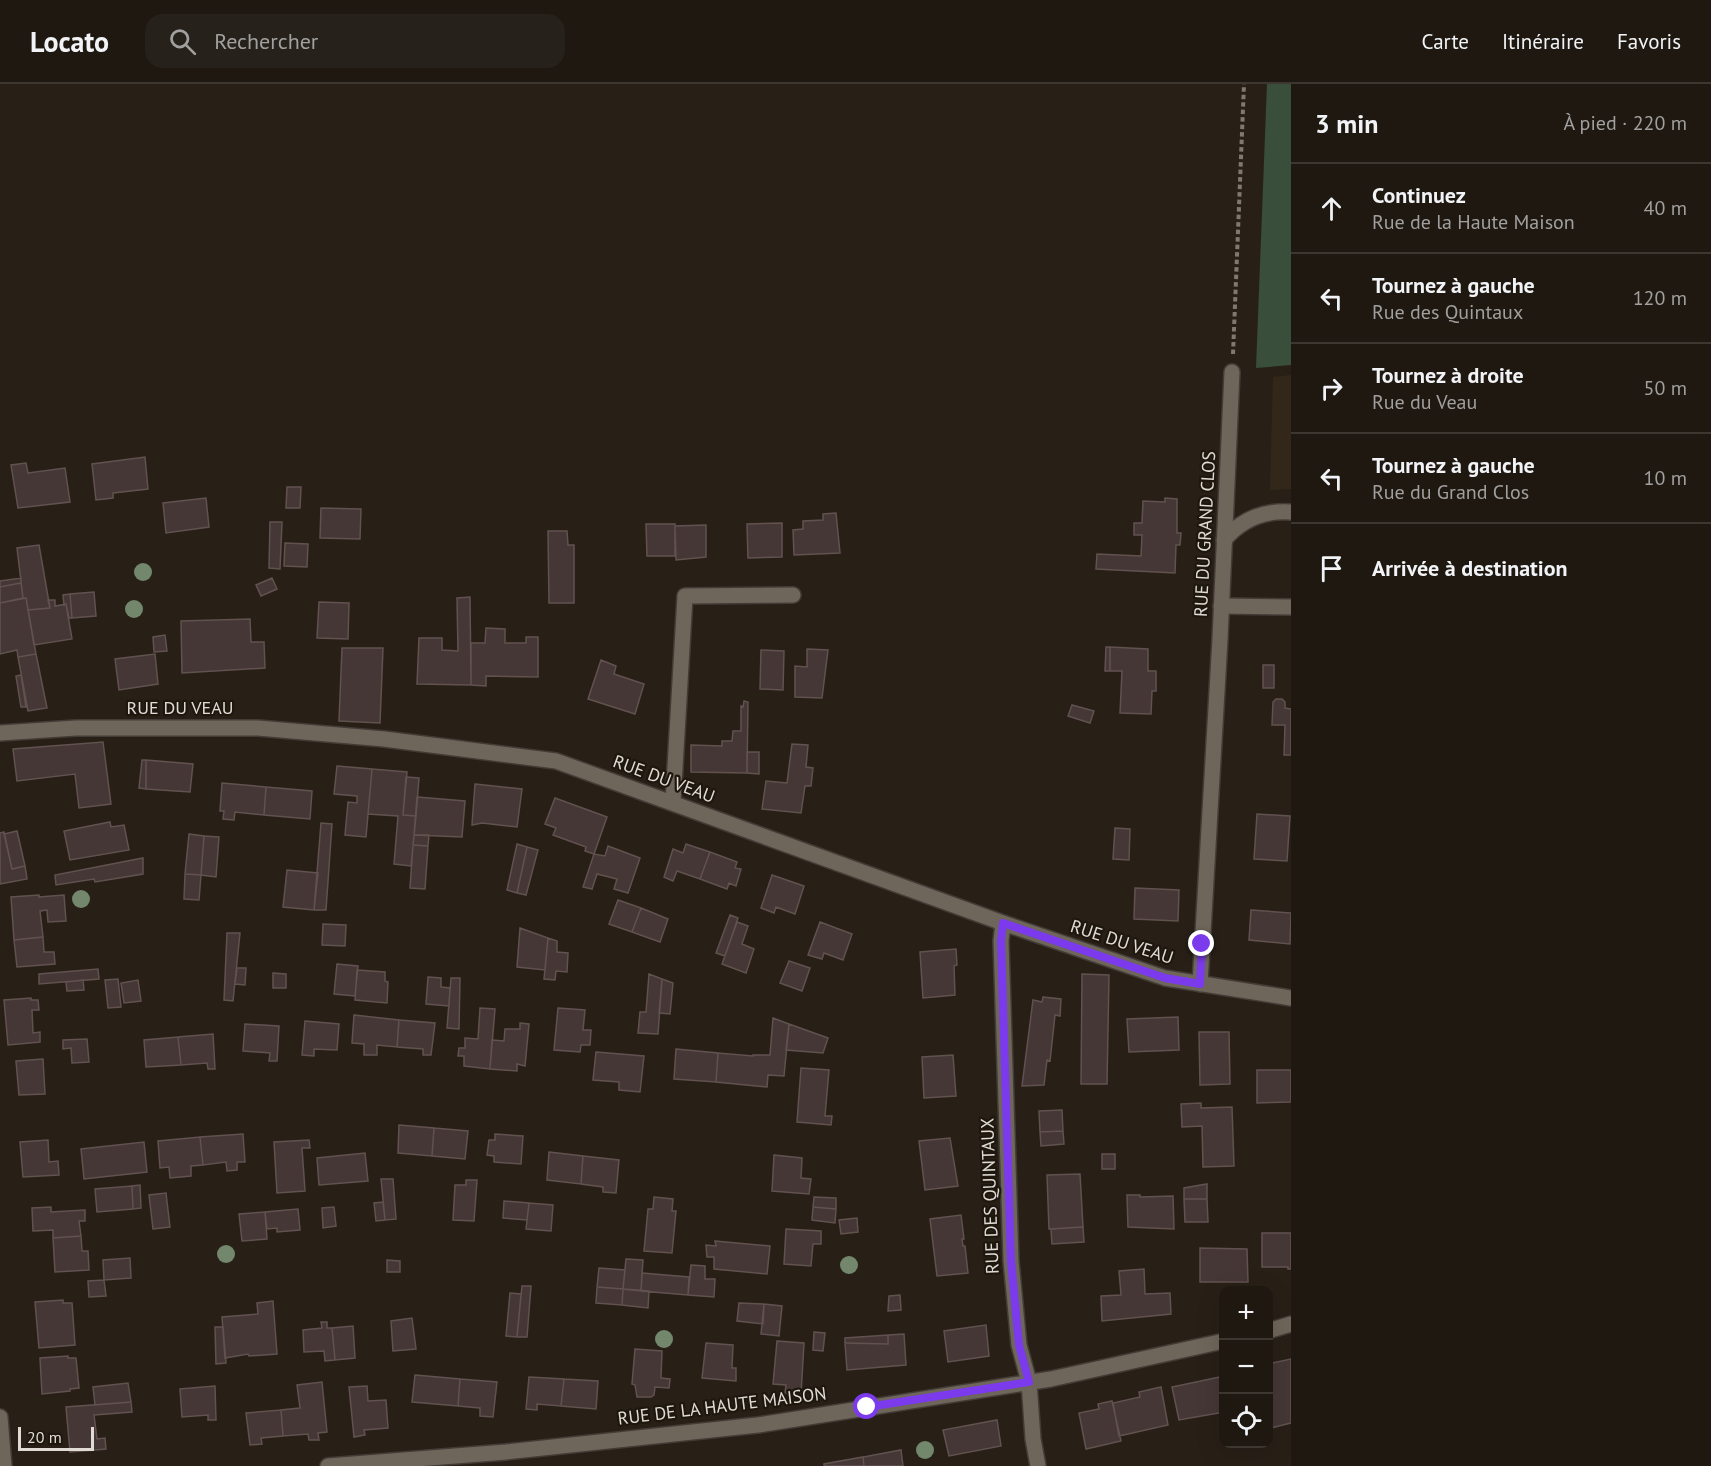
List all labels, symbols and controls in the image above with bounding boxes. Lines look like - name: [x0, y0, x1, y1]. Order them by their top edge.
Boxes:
- search box: [145, 14, 565, 68]
- text: Locato: [30, 23, 109, 60]
- icon: search: [166, 25, 199, 58]
- text: Rechercher: [214, 27, 318, 55]
- text: Carte: [1422, 28, 1469, 55]
- text: Itinéraire: [1502, 28, 1584, 55]
- text: Favoris: [1617, 28, 1681, 55]
- text: 3 min: [1315, 107, 1378, 140]
- text: À pied · 220 m: [1563, 110, 1687, 136]
- text: Continuez: [1372, 181, 1466, 209]
- icon: ahead: [1315, 192, 1348, 225]
- text: 40 m: [1644, 195, 1687, 221]
- text: Rue de la Haute Maison: [1372, 209, 1575, 235]
- text: Tournez à gauche: [1372, 271, 1535, 299]
- icon: left: [1315, 282, 1348, 315]
- text: 120 m: [1633, 285, 1687, 311]
- text: Rue des Quintaux: [1372, 299, 1523, 325]
- text: Tournez à droite: [1372, 361, 1524, 389]
- icon: right: [1315, 372, 1348, 405]
- text: 50 m: [1644, 375, 1687, 401]
- text: Rue du Veau: [1372, 389, 1477, 415]
- street label: RUE DU GRAND CLOS: [1189, 451, 1220, 617]
- text: Tournez à gauche: [1372, 451, 1535, 479]
- icon: left: [1315, 462, 1348, 495]
- text: 10 m: [1644, 465, 1687, 491]
- text: Rue du Grand Clos: [1372, 479, 1529, 505]
- icon: arrive: [1315, 552, 1348, 585]
- text: Arrivée à destination: [1372, 554, 1568, 582]
- street label: RUE DU VEAU: [127, 696, 233, 719]
- street label: RUE DU VEAU: [610, 749, 718, 808]
- street label: RUE DU VEAU: [1068, 914, 1177, 969]
- route end: [1188, 930, 1214, 956]
- street label: RUE DES QUINTAUX: [975, 1118, 1004, 1275]
- map controls: [1219, 1286, 1273, 1448]
- button: +: [1219, 1286, 1273, 1340]
- button: −: [1219, 1340, 1273, 1394]
- street label: RUE DE LA HAUTE MAISON: [616, 1381, 828, 1430]
- route start: [853, 1393, 879, 1419]
- button: locate: [1219, 1394, 1273, 1448]
- scale bar: [18, 1424, 94, 1452]
- text: 20 m: [27, 1427, 62, 1447]

